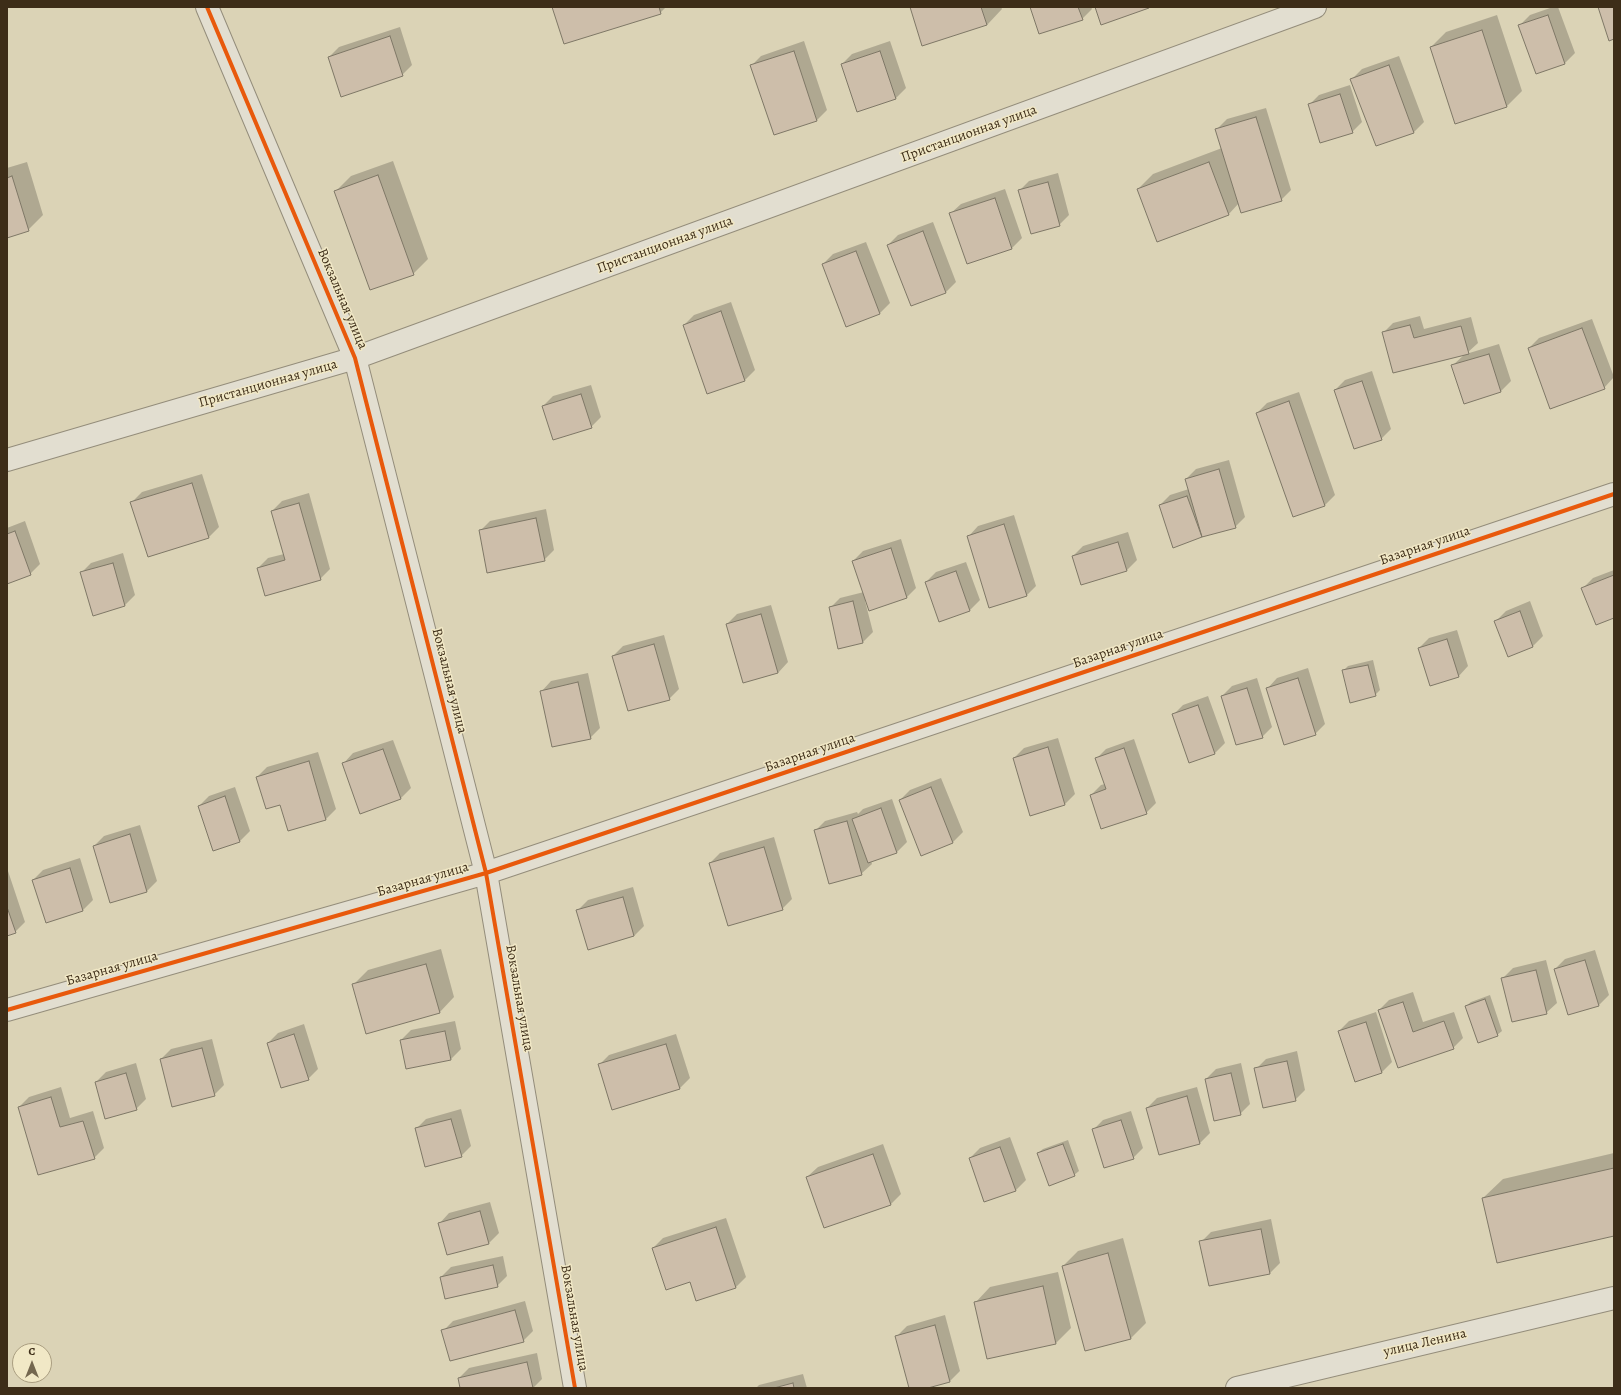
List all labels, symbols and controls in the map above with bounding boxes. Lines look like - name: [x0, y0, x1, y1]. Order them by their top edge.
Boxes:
- street label: Пристанционная улица: [899, 102, 1039, 166]
- street label: Пристанционная улица: [595, 213, 735, 277]
- street label: Вокзальная улица: [313, 246, 371, 352]
- street label: Пристанционная улица: [197, 356, 339, 412]
- street label: Базарная улица: [1378, 523, 1472, 569]
- street label: Базарная улица: [1071, 626, 1165, 672]
- street label: Вокзальная улица: [428, 627, 470, 735]
- street label: Базарная улица: [763, 730, 857, 776]
- street label: Базарная улица: [375, 859, 471, 901]
- street label: Вокзальная улица: [501, 943, 537, 1053]
- street label: Базарная улица: [64, 948, 160, 990]
- street label: Вокзальная улица: [556, 1263, 592, 1373]
- street label: улица Ленина: [1382, 1325, 1468, 1361]
- north arrow: [12, 1343, 52, 1383]
- text: С: [29, 1344, 35, 1359]

